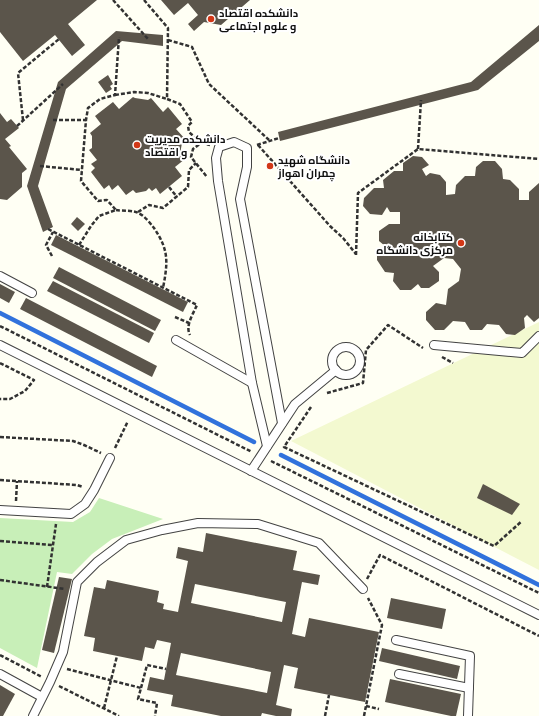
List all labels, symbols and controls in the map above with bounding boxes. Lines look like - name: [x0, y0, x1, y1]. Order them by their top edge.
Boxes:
- place label: دانشکده اقتصاد و علوم اجتماعی: [219, 7, 298, 34]
- marker: دانشکده اقتصاد و علوم اجتماعی: [206, 14, 216, 24]
- place label: دانشکده مدیریت و اقتصاد: [145, 133, 226, 160]
- marker: دانشکده مدیریت و اقتصاد: [132, 140, 142, 150]
- place label: دانشگاه شهید چمران اهواز: [277, 154, 350, 182]
- marker: دانشگاه شهید چمران اهواز: [265, 161, 275, 171]
- place label: کتابخانه مرکزی دانشگاه: [376, 231, 453, 257]
- marker: کتابخانه مرکزی دانشگاه: [456, 238, 466, 248]

